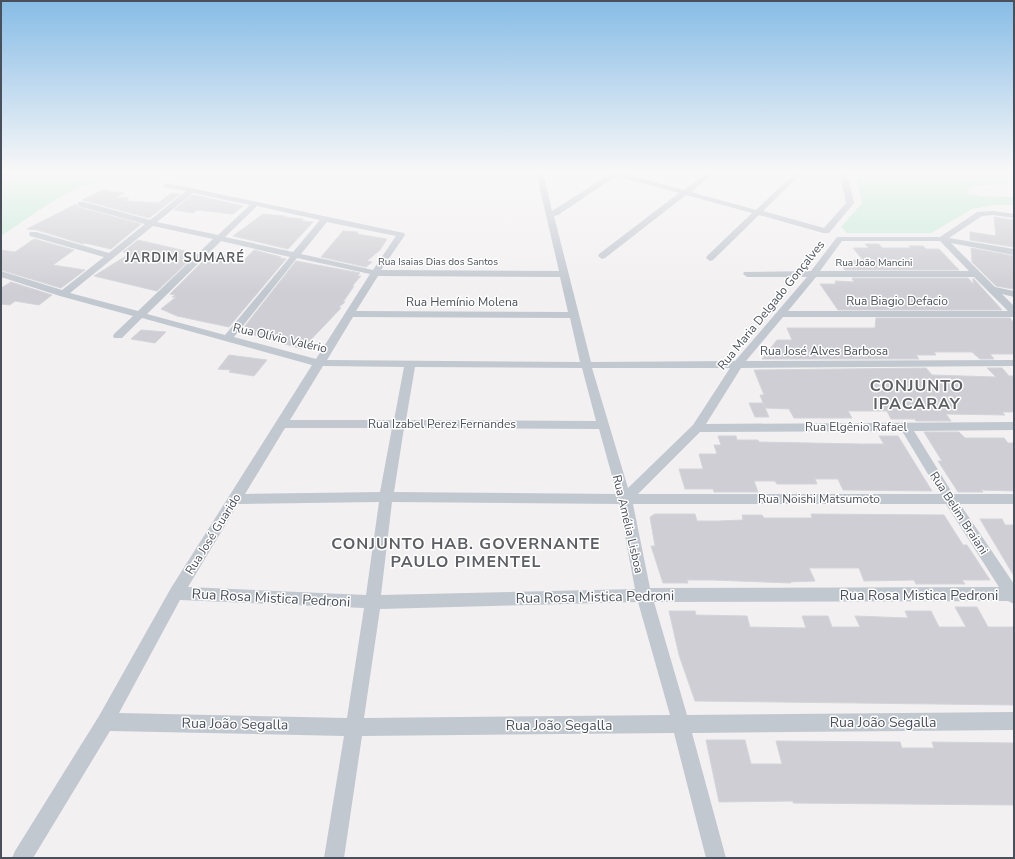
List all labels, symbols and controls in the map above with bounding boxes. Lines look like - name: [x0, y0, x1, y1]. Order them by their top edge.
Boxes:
- street label: Rua Maria Delgado Gonçalves: [714, 237, 828, 373]
- district label: JARDIM SUMARÉ: [124, 249, 245, 267]
- street label: Rua Isaias Dias dos Santos: [378, 255, 498, 269]
- street label: Rua João Mancini: [836, 256, 912, 270]
- street label: Rua Biagio Defacio: [846, 293, 948, 309]
- street label: Rua Hemínio Molena: [406, 294, 518, 310]
- street label: Rua Olívio Valério: [231, 319, 329, 357]
- street label: Rua José Alves Barbosa: [760, 343, 888, 359]
- district label: CONJUNTO IPACARAY: [870, 375, 964, 415]
- street label: Rua Izabel Perez Fernandes: [368, 416, 516, 432]
- street label: Rua Elgênio Rafael: [805, 419, 907, 435]
- street label: Rua Belim Braiani: [926, 468, 992, 558]
- street label: Rua Amélia Lisboa: [609, 473, 647, 575]
- street label: Rua José Guarido: [182, 490, 244, 577]
- street label: Rua Noishi Matsumoto: [758, 491, 880, 507]
- district label: CONJUNTO HAB. GOVERNANTE PAULO PIMENTEL: [331, 533, 601, 573]
- street label: Rua Rosa Mistica Pedroni: [191, 584, 351, 612]
- street label: Rua Rosa Mistica Pedroni: [516, 586, 674, 608]
- street label: Rua Rosa Mistica Pedroni: [840, 586, 998, 605]
- street label: Rua João Segalla: [830, 713, 936, 732]
- street label: Rua João Segalla: [181, 714, 289, 734]
- street label: Rua João Segalla: [506, 716, 612, 735]

